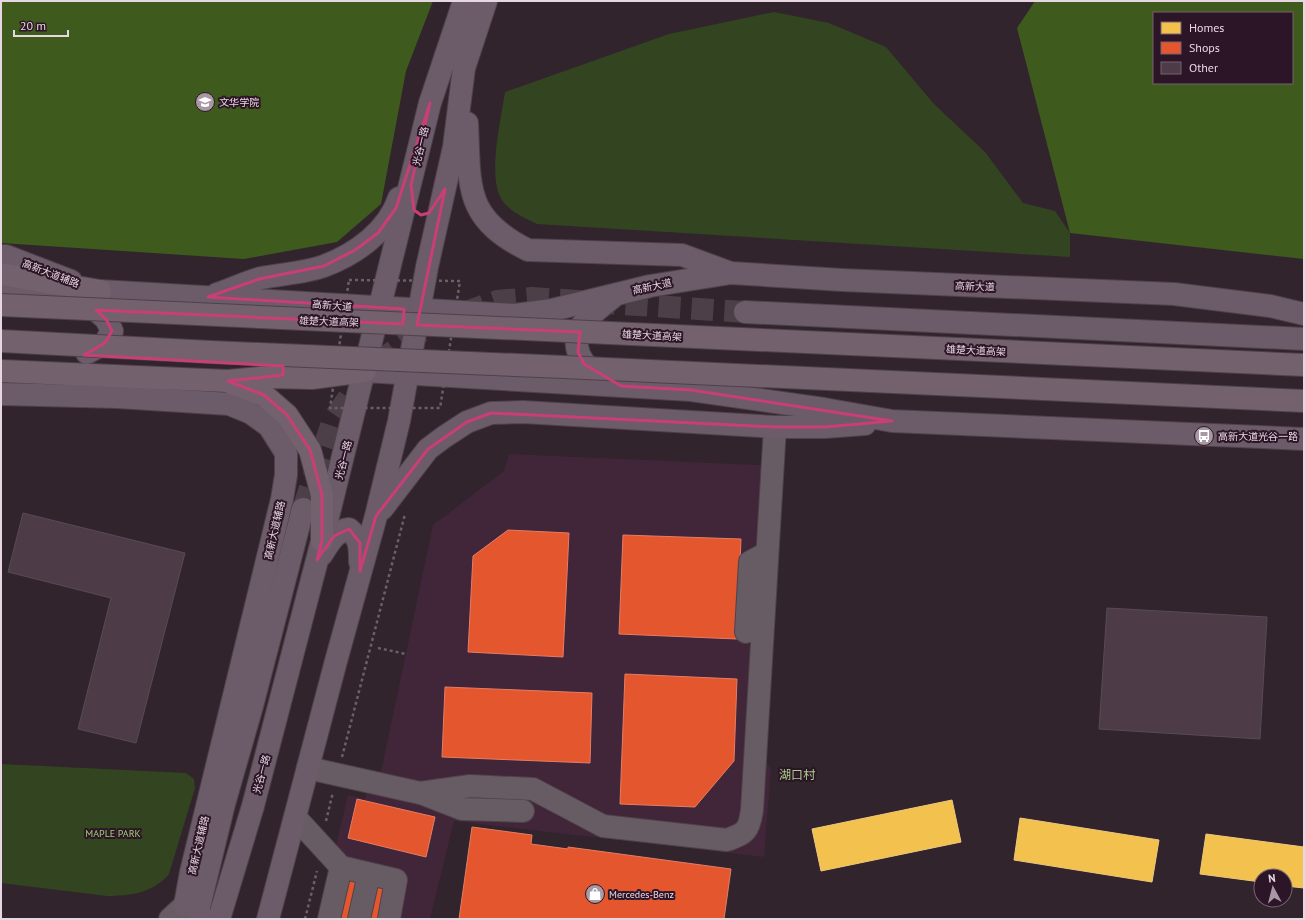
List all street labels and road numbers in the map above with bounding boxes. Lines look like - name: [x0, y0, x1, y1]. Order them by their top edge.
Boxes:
- street label: 光谷一路: [410, 125, 431, 167]
- street label: 高新大道辅路: [20, 257, 81, 290]
- street label: 高新大道: [631, 276, 673, 297]
- street label: 高新大道: [955, 279, 995, 294]
- street label: 高新大道: [312, 298, 352, 313]
- street label: 雄楚大道高架: [299, 314, 359, 329]
- street label: 雄楚大道高架: [622, 327, 682, 344]
- street label: 雄楚大道高架: [946, 342, 1006, 359]
- street label: 光谷一路: [332, 439, 355, 481]
- street label: 高新大道辅路: [261, 499, 288, 561]
- street label: 光谷一路: [250, 753, 273, 795]
- street label: 高新大道辅路: [185, 814, 212, 876]

